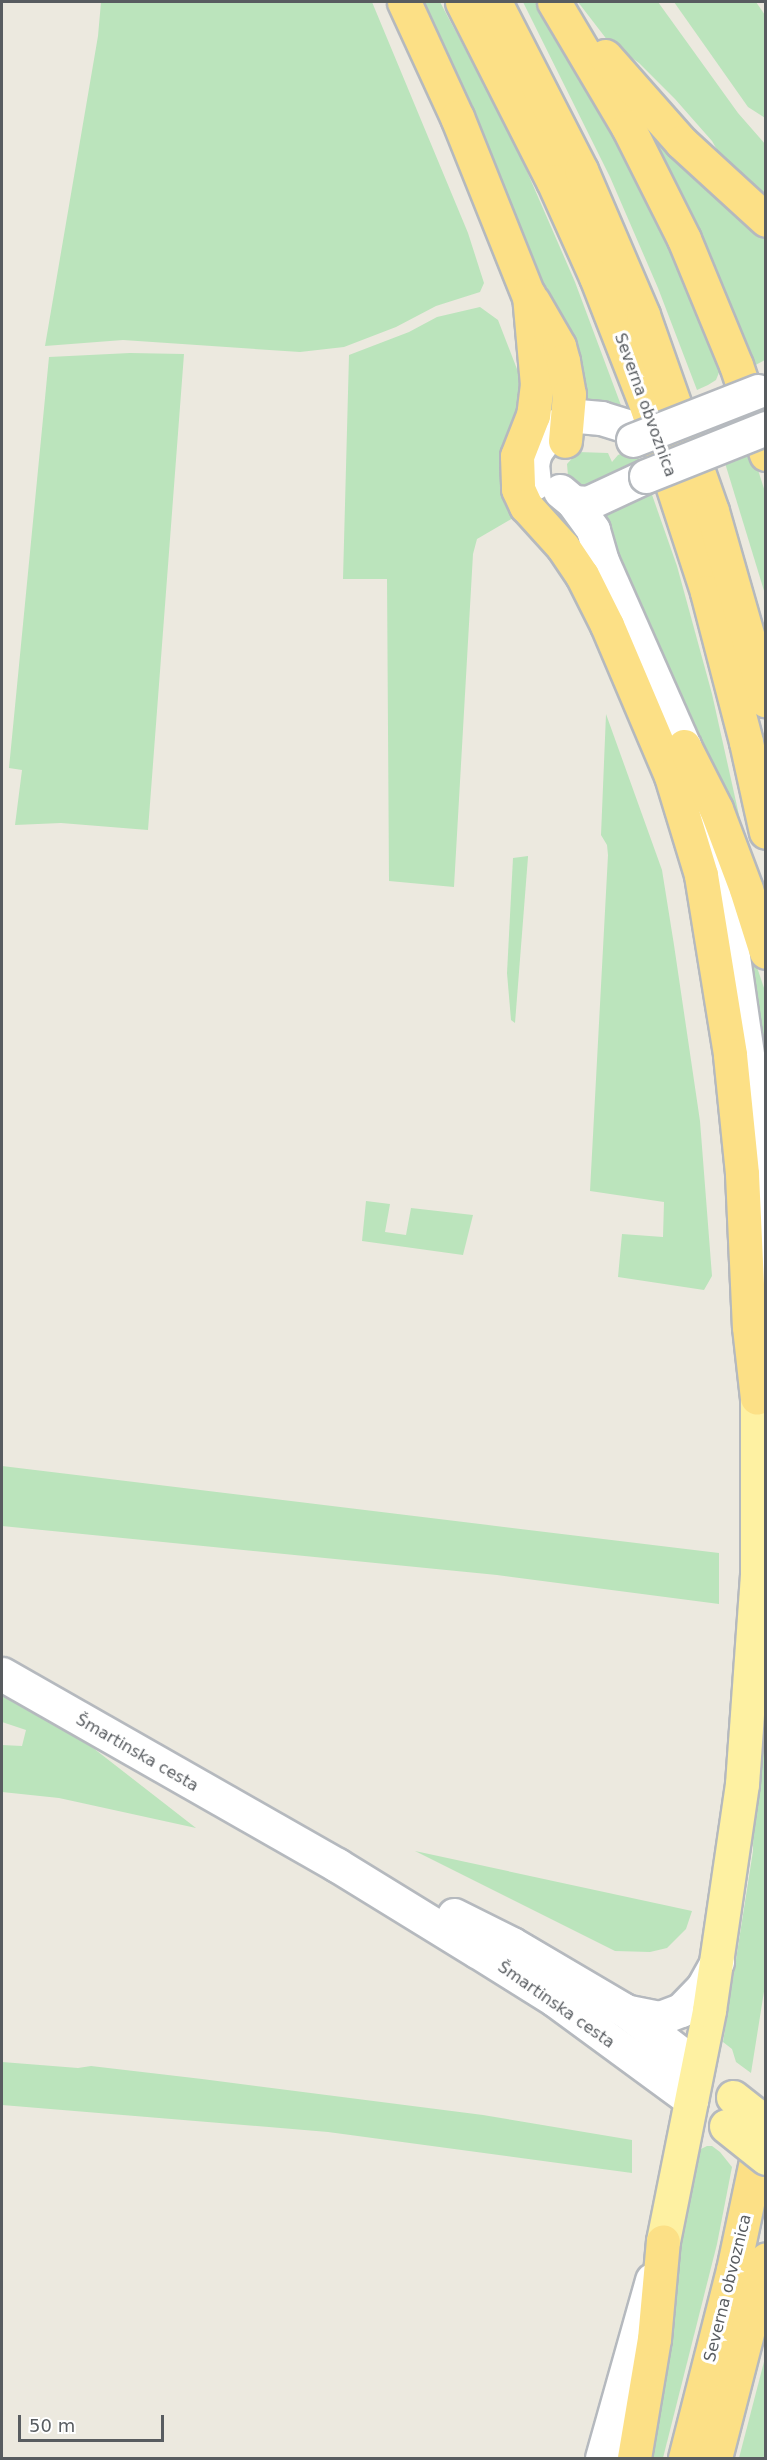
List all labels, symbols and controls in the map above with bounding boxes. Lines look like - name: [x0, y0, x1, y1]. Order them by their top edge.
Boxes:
- street label: Severna obvoznica: [610, 331, 680, 479]
- street label: Šmartinska cesta: [72, 1710, 202, 1796]
- street label: Šmartinska cesta: [494, 1957, 618, 2053]
- street label: Severna obvoznica: [700, 2212, 756, 2364]
- scale bar: [21, 2403, 166, 2441]
- text: 50 m: [29, 2415, 75, 2436]

